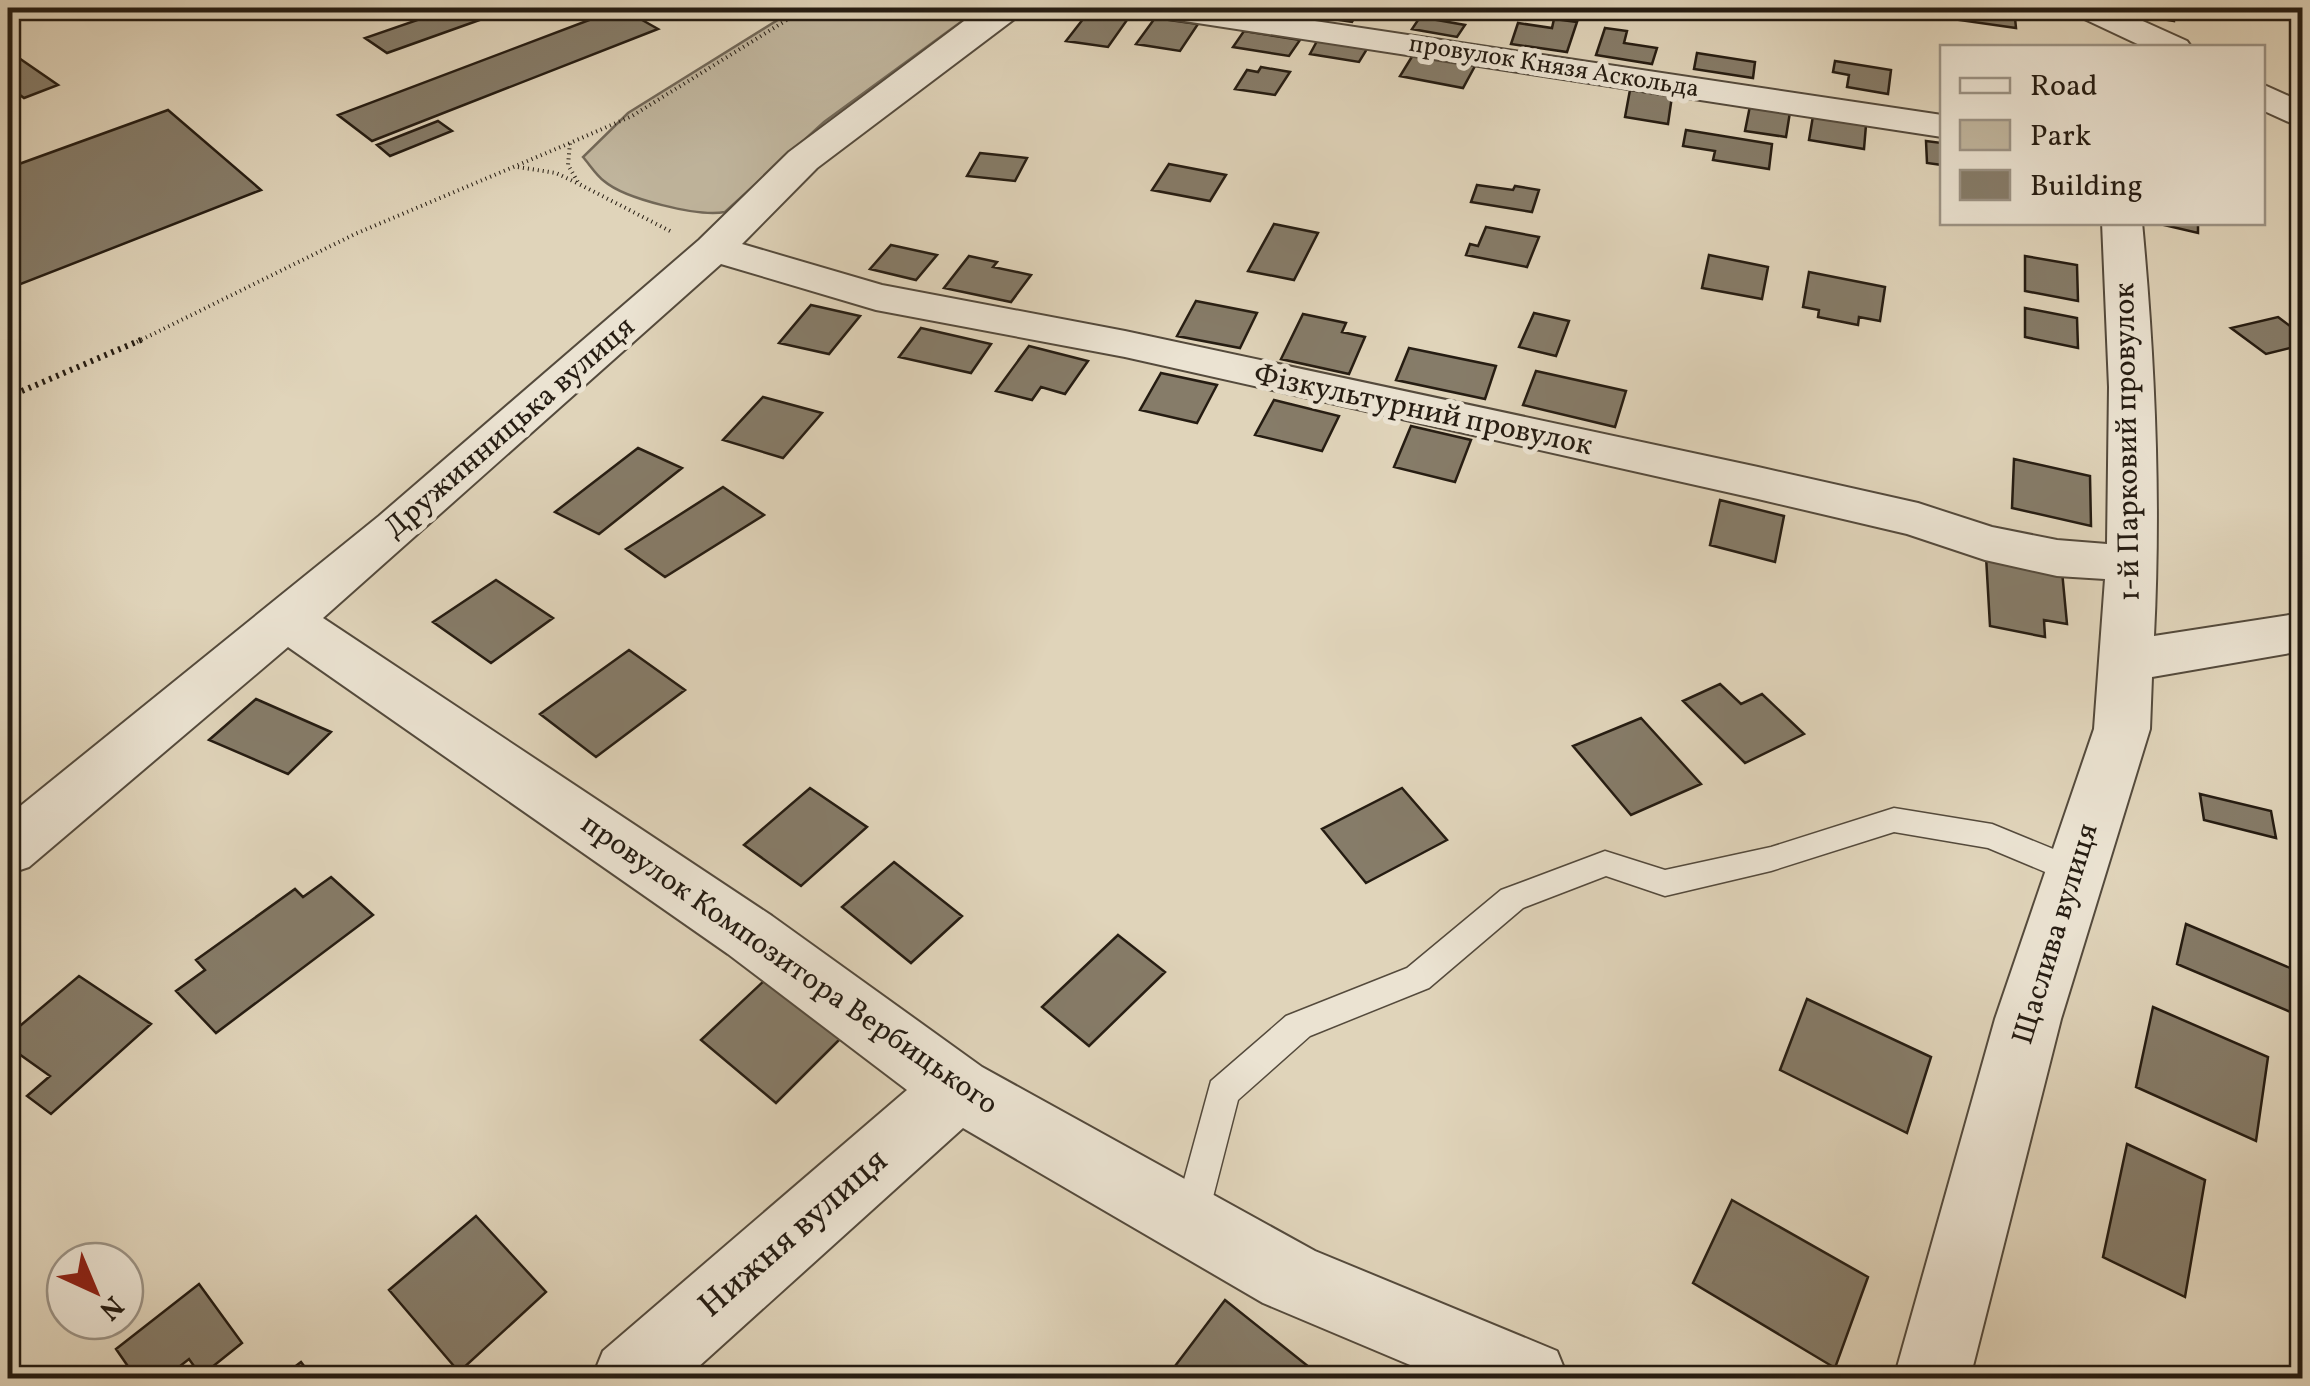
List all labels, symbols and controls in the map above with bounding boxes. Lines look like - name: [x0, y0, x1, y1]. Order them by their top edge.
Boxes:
- street label: провулок Князя Аскольда: [1406, 27, 1702, 107]
- legend: [1940, 45, 2265, 225]
- text: Road: [2030, 66, 2098, 108]
- text: Park: [2030, 116, 2091, 158]
- text: Building: [2030, 166, 2143, 208]
- street label: 1-й Парковий провулок: [2104, 282, 2152, 602]
- street label: Дружинницька вулиця: [375, 307, 645, 549]
- street label: Фізкультурний провулок: [1250, 355, 1596, 467]
- street label: провулок Композитора Вербицького: [572, 804, 1006, 1126]
- street label: Щаслива вулиця: [2002, 818, 2110, 1050]
- street label: Нижня вулиця: [689, 1138, 899, 1330]
- north arrow: [45, 1241, 145, 1341]
- text: N: [90, 1286, 131, 1328]

